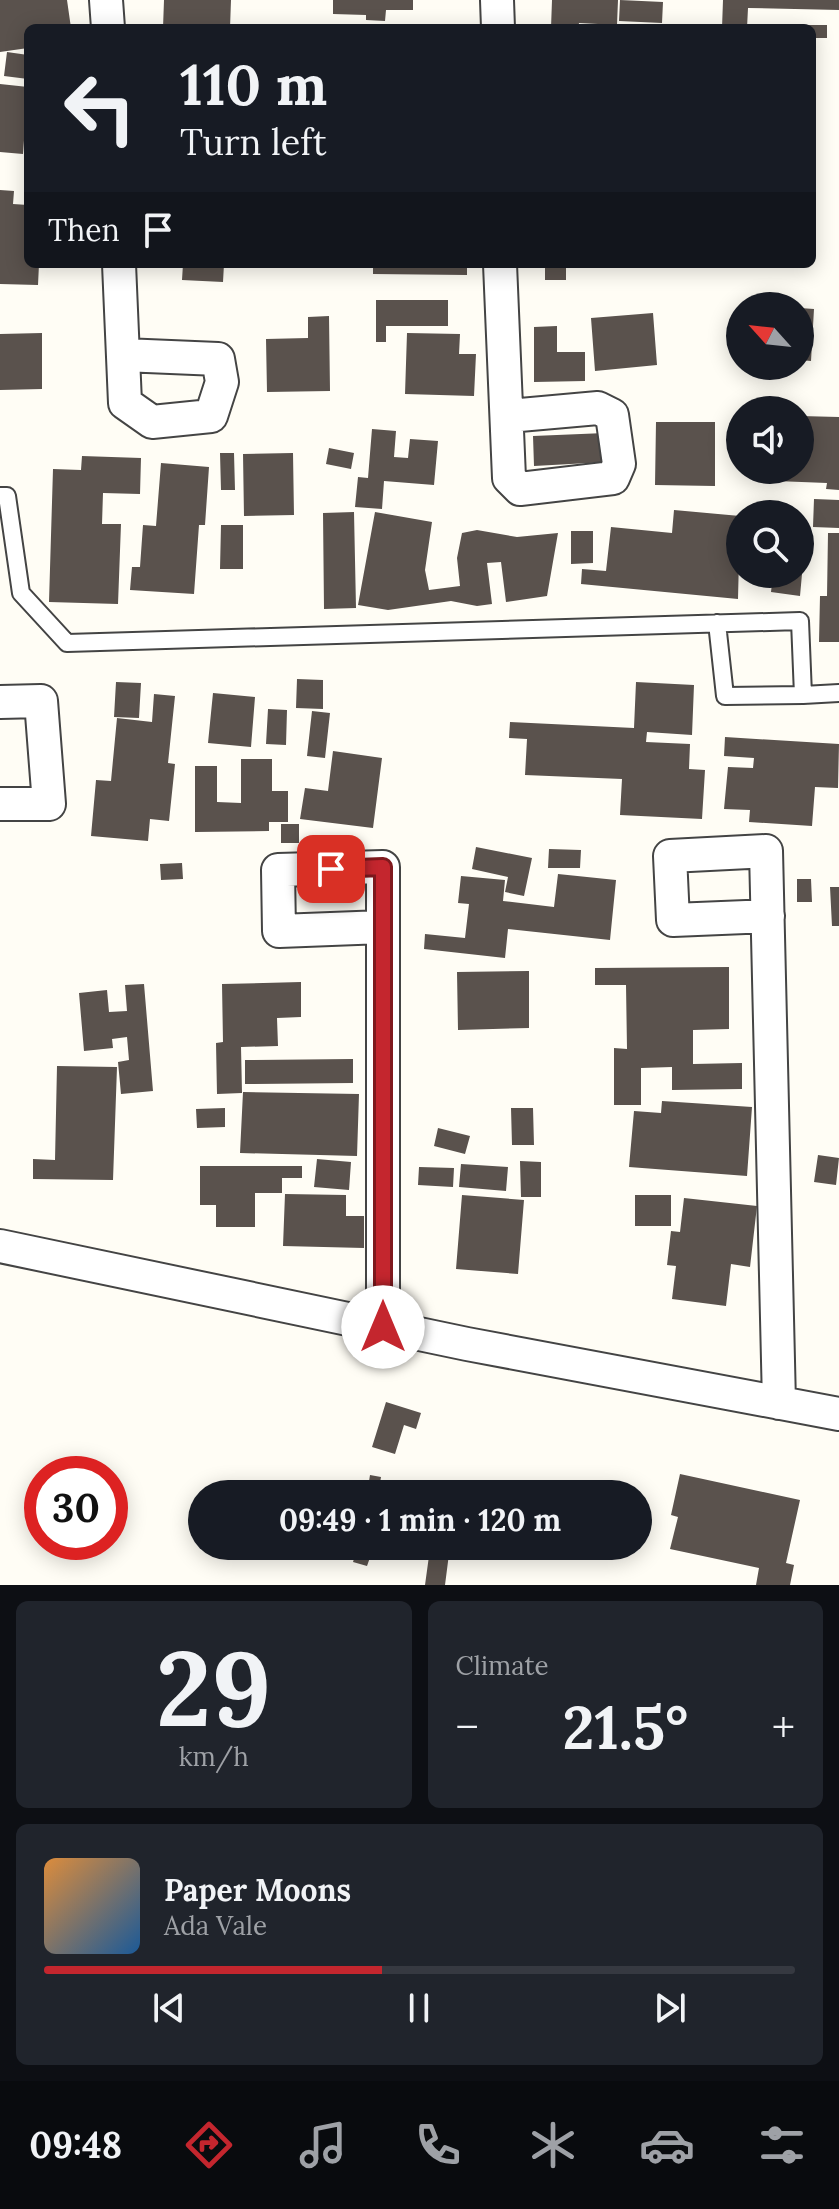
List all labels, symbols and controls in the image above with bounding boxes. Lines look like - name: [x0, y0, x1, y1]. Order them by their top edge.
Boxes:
- text: 110 m: [180, 49, 327, 120]
- icon: left: [48, 56, 152, 160]
- text: Turn left: [180, 119, 327, 165]
- icon: arrive: [136, 208, 180, 252]
- text: Then: [48, 211, 120, 249]
- north arrow: [726, 292, 814, 380]
- map controls: [726, 292, 814, 588]
- button: sound: [726, 396, 814, 484]
- button: search: [726, 500, 814, 588]
- pin: [297, 835, 365, 903]
- icon: arrive: [309, 847, 353, 891]
- position arrow: [341, 1285, 425, 1369]
- speed limit sign: 30: [24, 1456, 128, 1560]
- text: 09:49 · 1 min · 120 m: [279, 1501, 561, 1539]
- text: 29: [156, 1621, 271, 1754]
- text: Climate: [456, 1649, 549, 1682]
- text: 21.5°: [562, 1689, 688, 1765]
- text: −: [456, 1699, 479, 1755]
- text: +: [772, 1699, 795, 1755]
- text: km/h: [179, 1740, 249, 1773]
- text: Paper Moons: [164, 1871, 351, 1909]
- text: Ada Vale: [164, 1909, 267, 1942]
- icon: previous: [147, 1986, 191, 2030]
- icon: pause: [397, 1986, 441, 2030]
- icon: next: [648, 1986, 692, 2030]
- icon: directions: [181, 2117, 237, 2173]
- icon: music: [295, 2117, 351, 2173]
- icon: phone: [410, 2117, 466, 2173]
- icon: climate: [525, 2117, 581, 2173]
- icon: car: [639, 2117, 695, 2173]
- icon: filters: [754, 2117, 810, 2173]
- text: 09:48: [29, 2122, 122, 2168]

